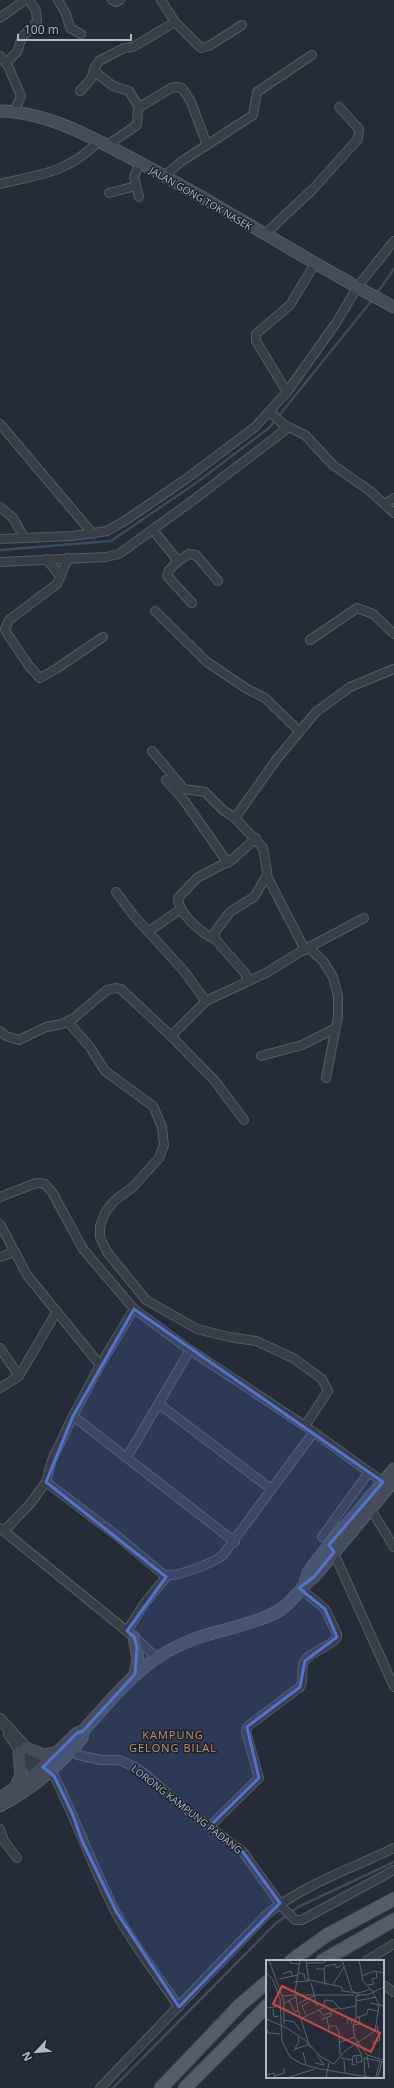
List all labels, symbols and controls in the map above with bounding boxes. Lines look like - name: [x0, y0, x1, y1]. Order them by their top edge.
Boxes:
- scale bar: [18, 16, 131, 42]
- text: 100 m: [24, 21, 59, 38]
- street label: JALAN GONG TOK NASEK: [146, 162, 256, 234]
- district label: KAMPUNG GELONG BILAL: [129, 1727, 217, 1755]
- street label: LORONG KAMPUNG PADANG: [129, 1761, 245, 1857]
- inset map: [266, 1960, 384, 2078]
- north arrow: [16, 2032, 56, 2072]
- text: N: [18, 2049, 35, 2064]

